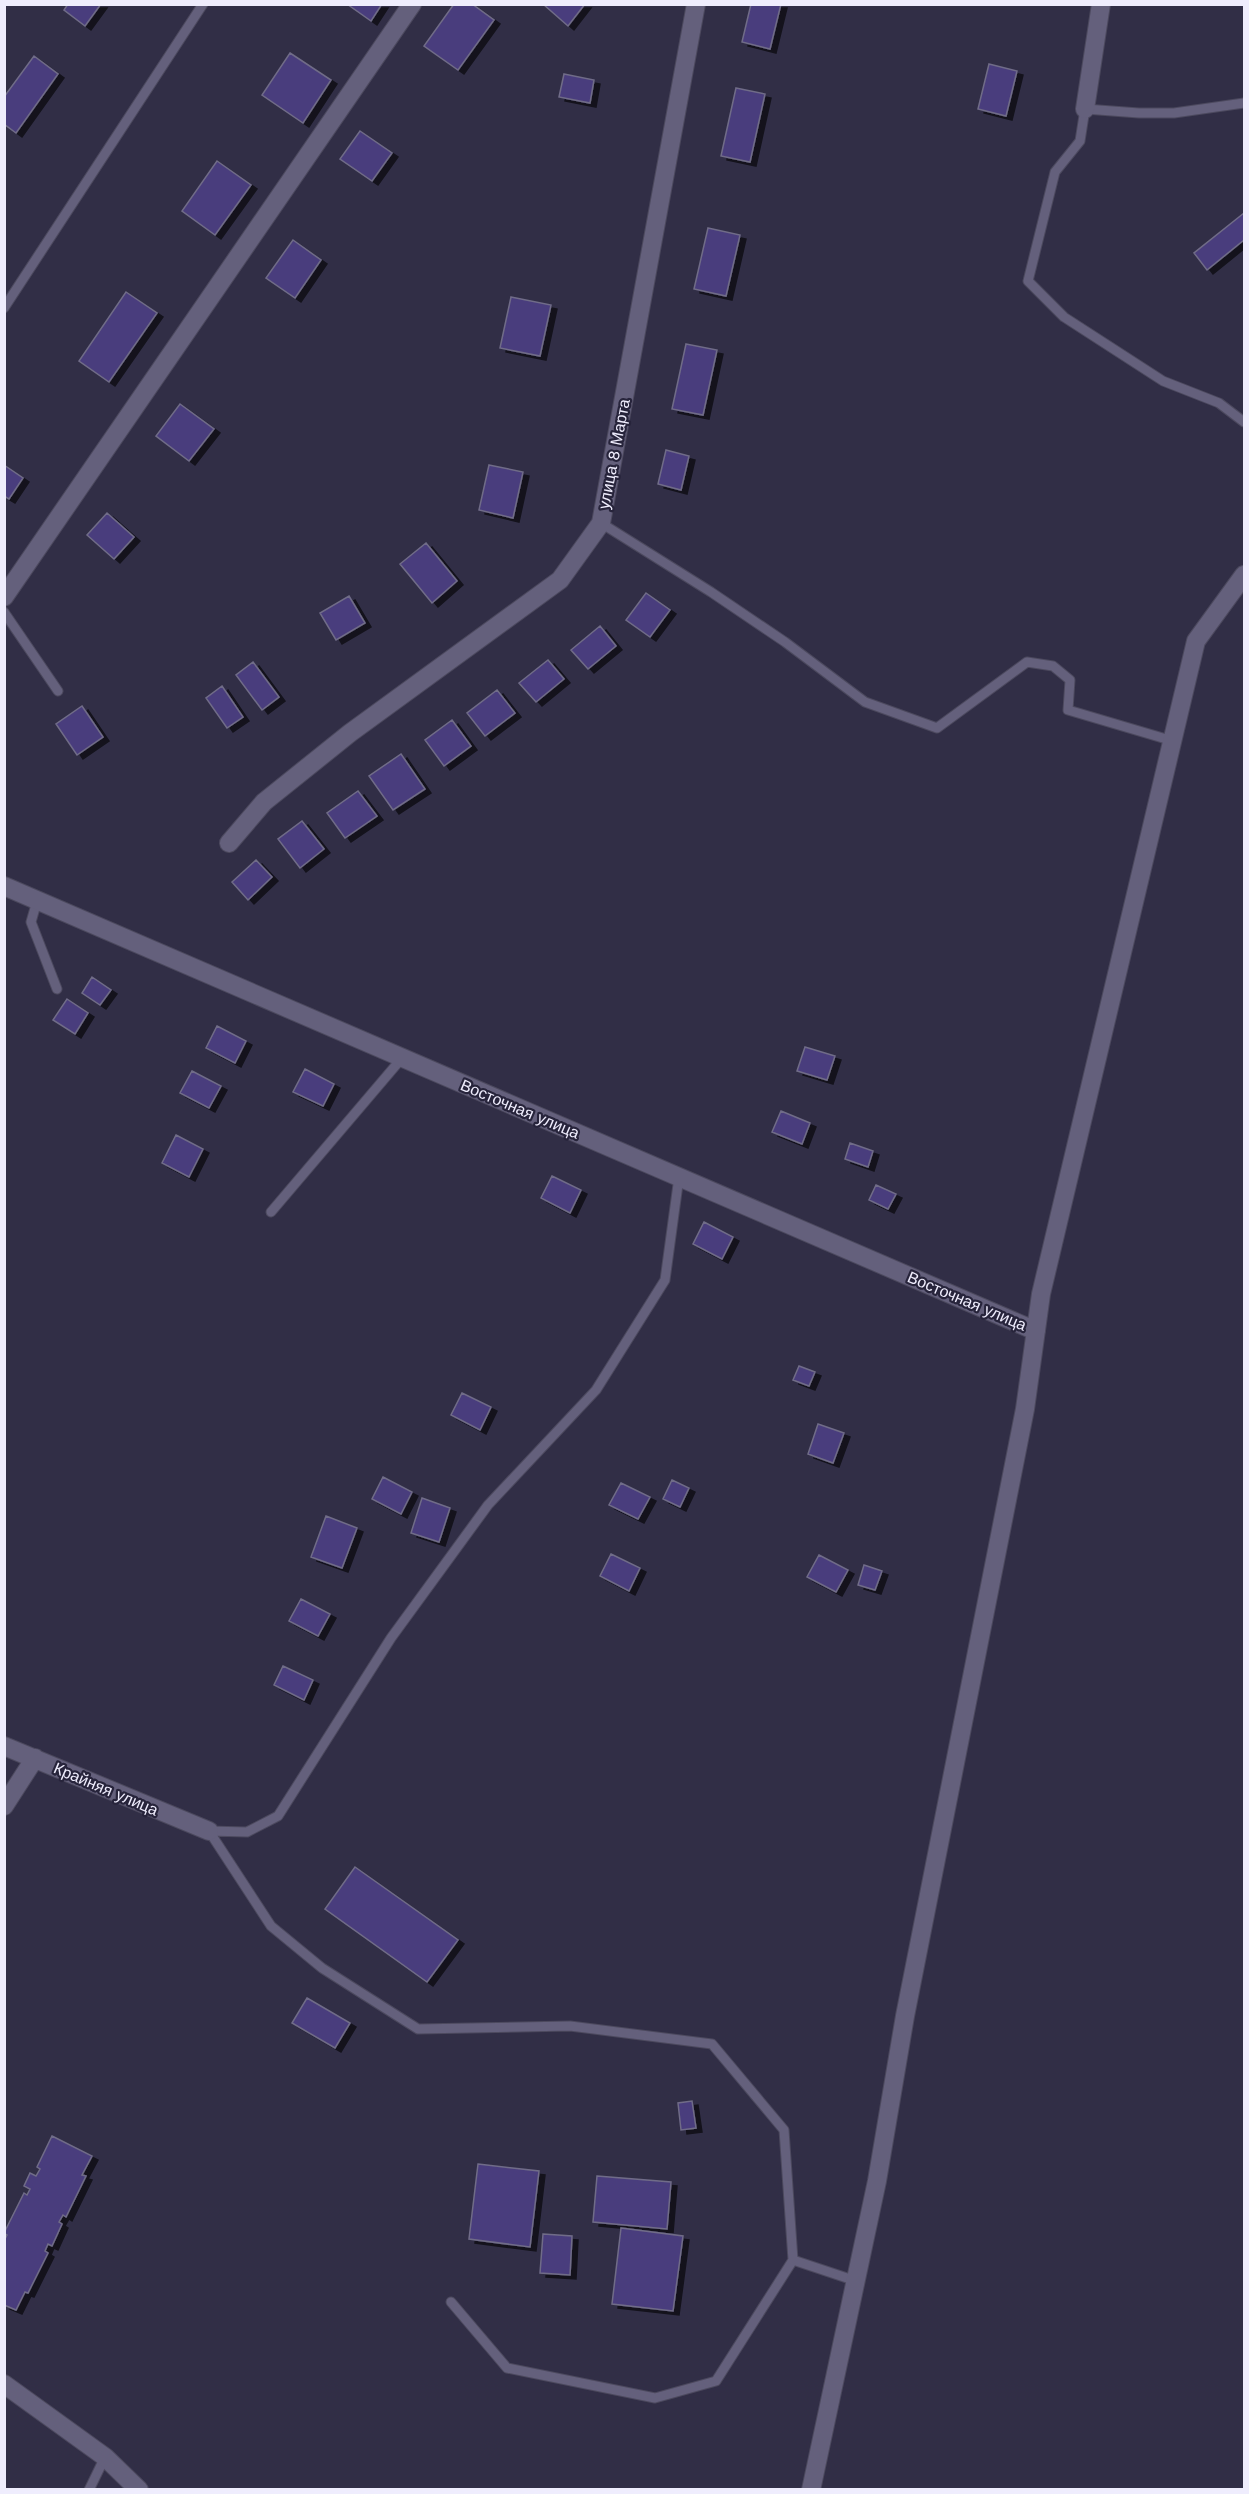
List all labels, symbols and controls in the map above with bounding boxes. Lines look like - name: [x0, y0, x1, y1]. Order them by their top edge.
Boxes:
- street label: улица 8 Марта: [594, 397, 634, 511]
- street label: Восточная улица: [458, 1075, 582, 1143]
- street label: Восточная улица: [905, 1267, 1029, 1335]
- street label: Крайняя улица: [51, 1758, 161, 1820]

